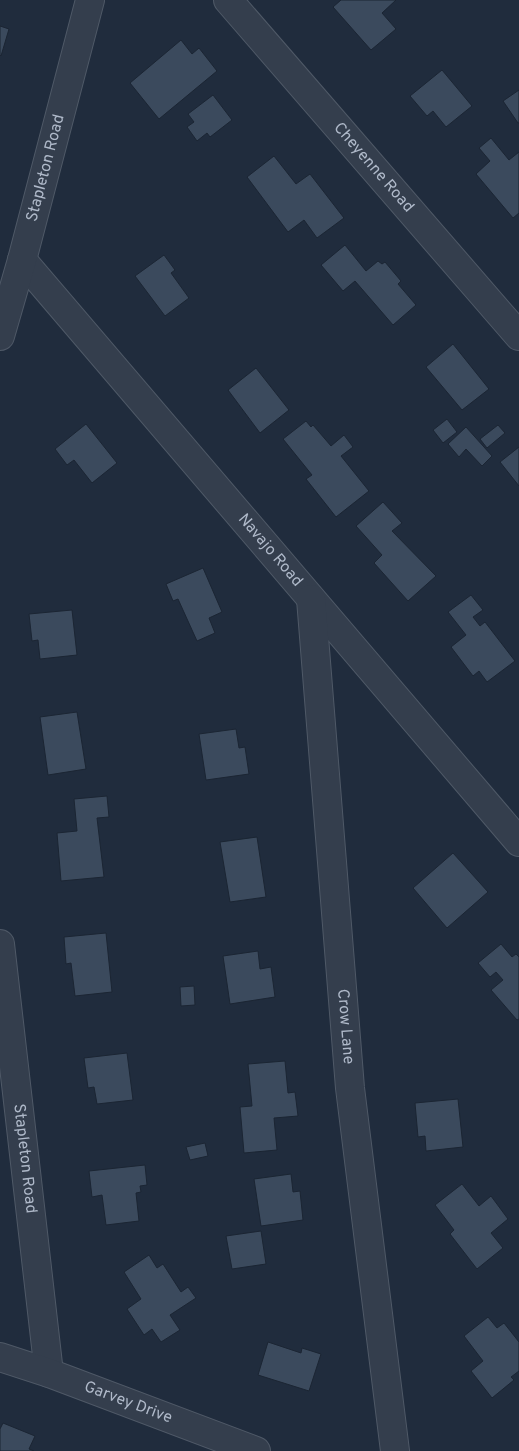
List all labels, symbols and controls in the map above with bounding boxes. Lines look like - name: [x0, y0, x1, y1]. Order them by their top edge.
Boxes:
- street label: Stapleton Road: [22, 112, 70, 224]
- street label: Cheyenne Road: [329, 119, 418, 217]
- street label: Navajo Road: [233, 510, 307, 591]
- street label: Crow Lane: [332, 988, 358, 1065]
- street label: Stapleton Road: [8, 1103, 41, 1215]
- street label: Garvey Drive: [81, 1377, 175, 1428]

